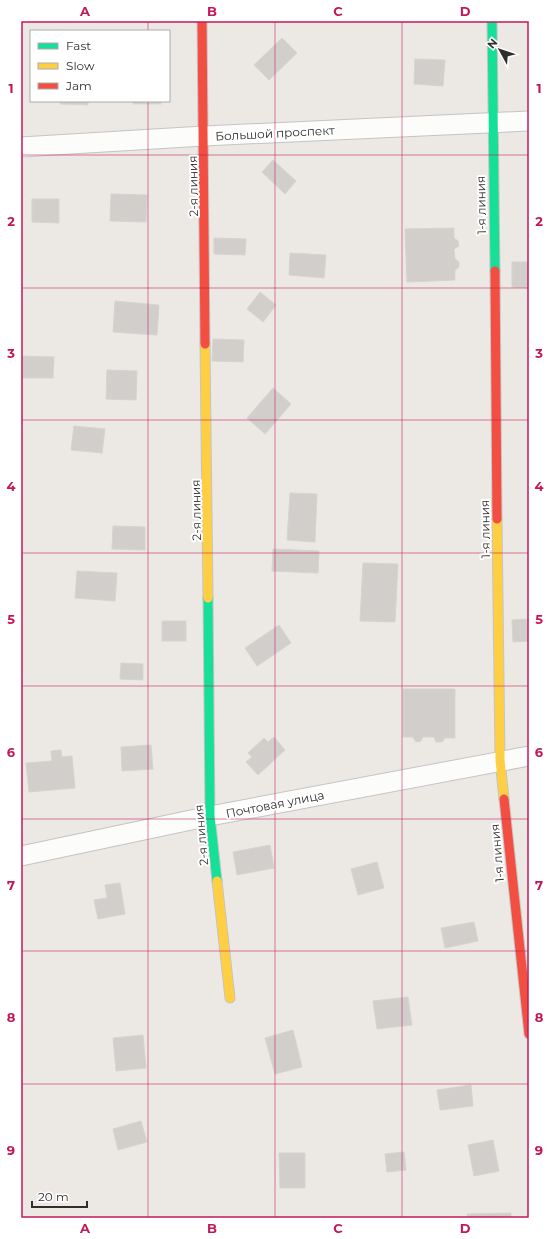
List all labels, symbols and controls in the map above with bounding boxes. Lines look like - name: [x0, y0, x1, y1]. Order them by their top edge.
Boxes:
- text: A: [79, 3, 91, 19]
- text: B: [207, 3, 217, 19]
- text: C: [333, 3, 343, 19]
- text: D: [460, 3, 471, 19]
- legend: [30, 30, 170, 102]
- north arrow: [480, 30, 520, 70]
- text: N: [484, 36, 501, 51]
- text: Fast: [66, 38, 91, 53]
- text: Slow: [66, 58, 95, 73]
- text: Jam: [65, 78, 92, 93]
- text: 1: [8, 80, 14, 96]
- text: 1: [536, 80, 542, 96]
- street label: Большой проспект: [215, 122, 335, 144]
- street label: 2-я линия: [185, 155, 201, 217]
- street label: 1-я линия: [473, 176, 489, 234]
- text: 2: [7, 213, 15, 229]
- text: 2: [535, 213, 543, 229]
- text: 3: [6, 345, 15, 361]
- text: 3: [534, 345, 543, 361]
- text: 4: [7, 478, 16, 494]
- text: 4: [535, 478, 544, 494]
- street label: 2-я линия: [188, 479, 204, 541]
- street label: 1-я линия: [477, 500, 493, 558]
- text: 5: [7, 611, 15, 627]
- text: 5: [535, 611, 543, 627]
- text: 6: [7, 744, 16, 760]
- text: 6: [535, 744, 544, 760]
- street label: Почтовая улица: [225, 787, 325, 821]
- street label: 2-я линия: [191, 804, 211, 866]
- street label: 1-я линия: [487, 823, 507, 883]
- text: 7: [7, 877, 15, 893]
- text: 7: [535, 877, 543, 893]
- text: 8: [7, 1009, 16, 1025]
- text: 8: [535, 1009, 544, 1025]
- text: 9: [7, 1142, 15, 1158]
- text: 9: [535, 1142, 543, 1158]
- scale bar: [32, 1183, 87, 1209]
- text: 20 m: [38, 1189, 69, 1204]
- text: A: [79, 1220, 91, 1236]
- text: B: [207, 1220, 217, 1236]
- text: C: [333, 1220, 343, 1236]
- text: D: [460, 1220, 471, 1236]

